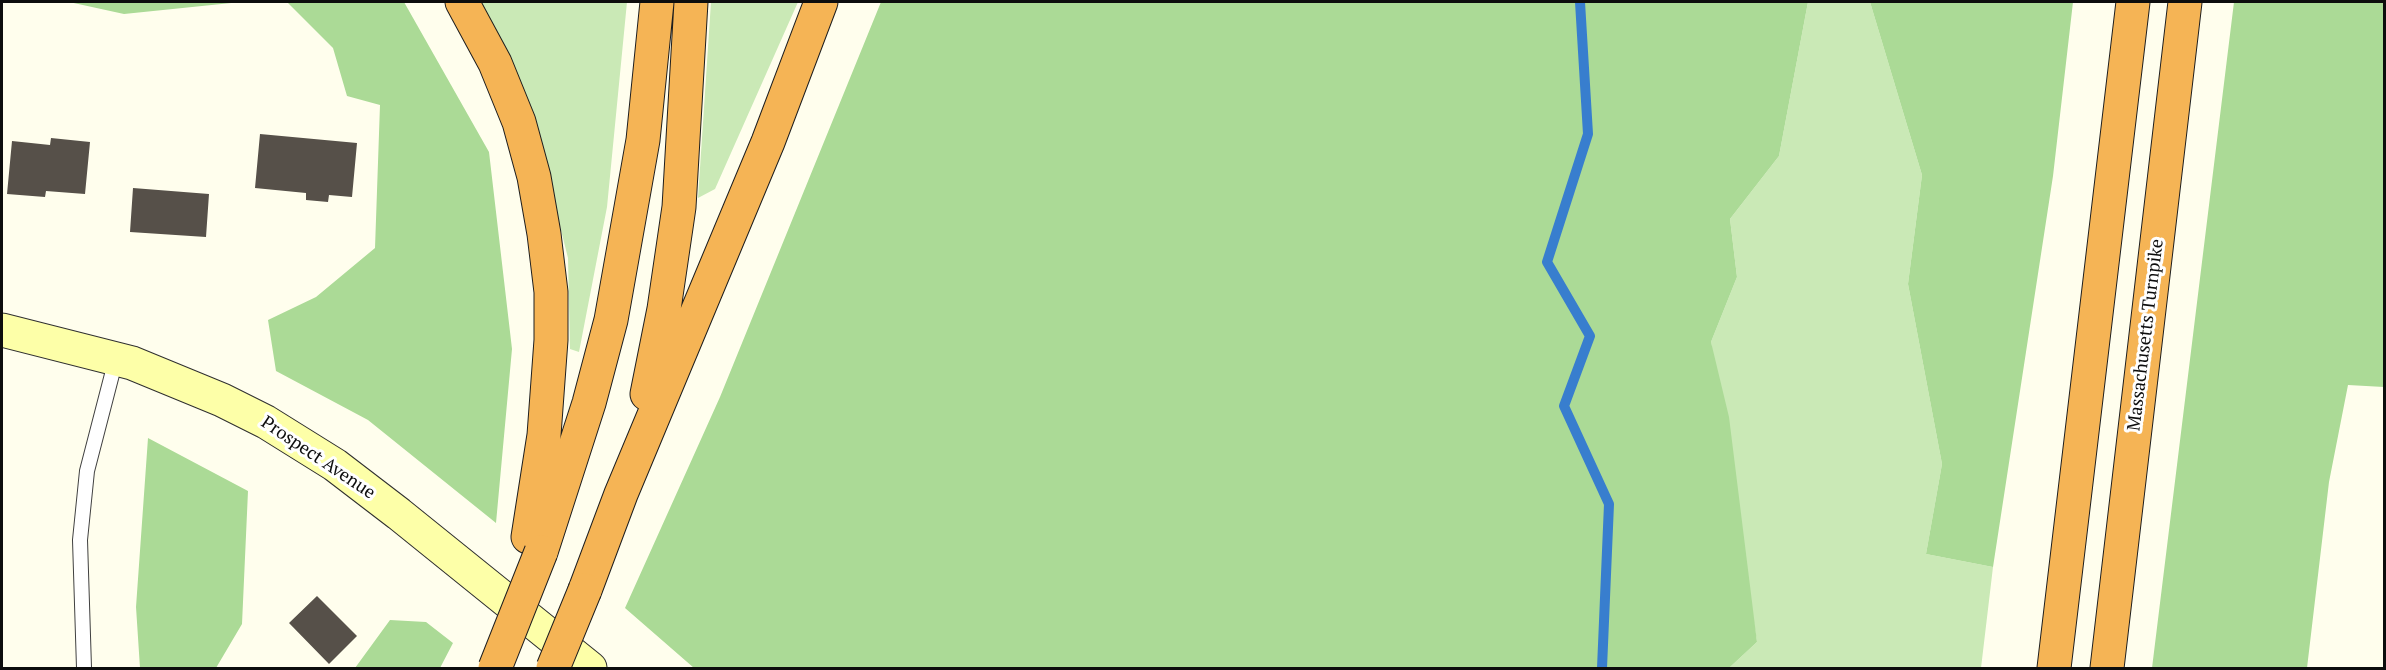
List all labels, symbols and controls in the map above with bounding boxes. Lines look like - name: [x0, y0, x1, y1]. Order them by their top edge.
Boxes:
- street label: Massachusetts Turnpike: [2124, 238, 2168, 432]
- street label: Prospect Avenue: [257, 412, 379, 504]

